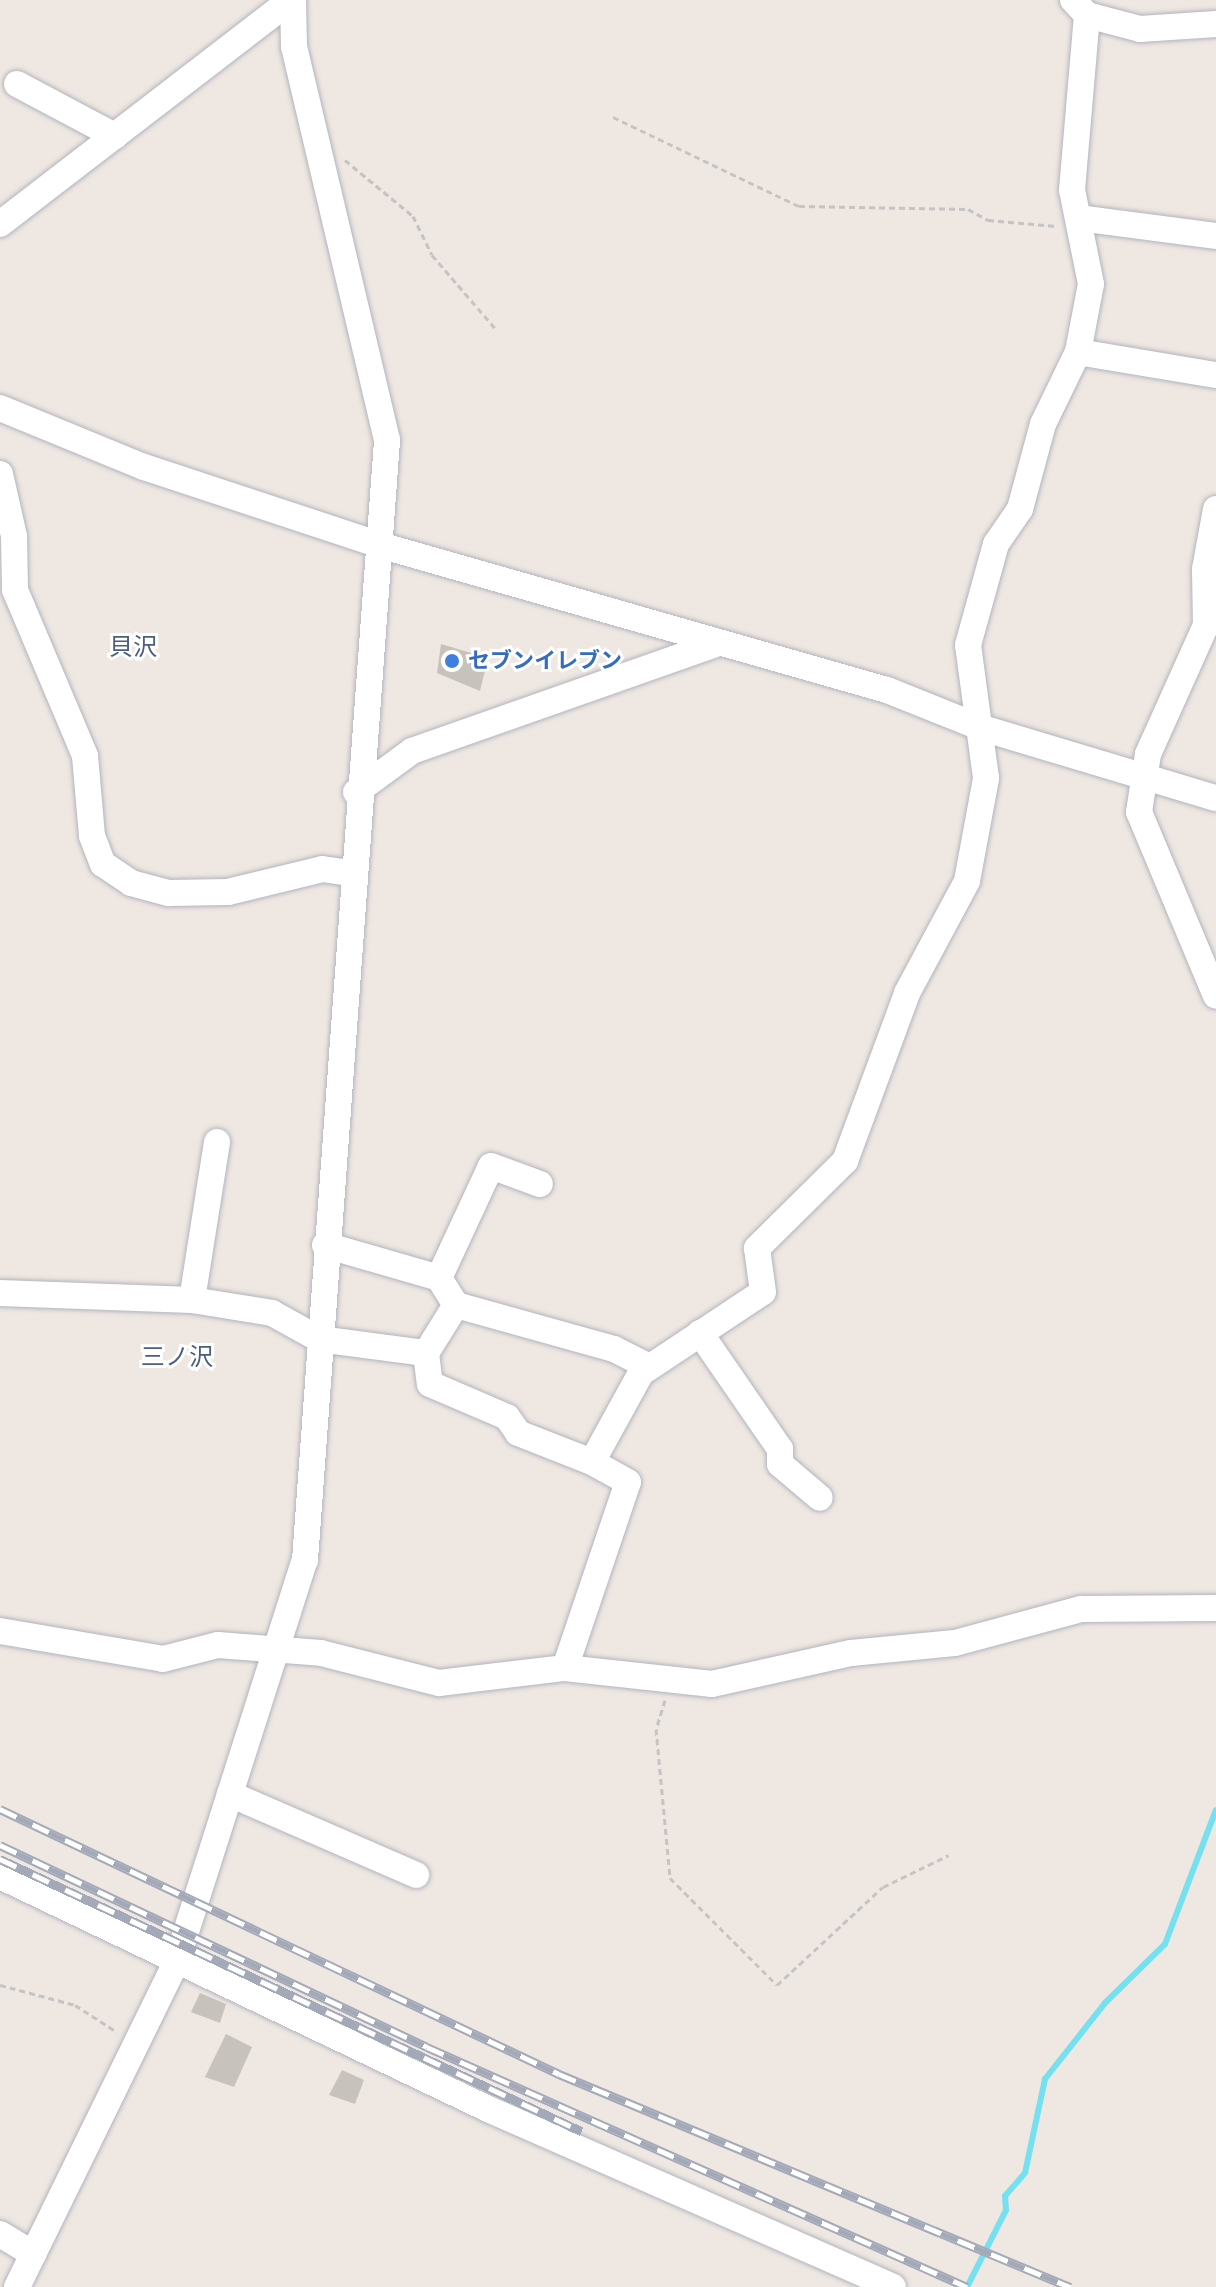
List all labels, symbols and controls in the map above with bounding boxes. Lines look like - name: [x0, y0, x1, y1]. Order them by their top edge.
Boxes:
- district label: 貝沢: [109, 633, 157, 661]
- place label: セブンイレブン: [468, 648, 622, 674]
- marker: セブンイレブン: [443, 652, 461, 670]
- district label: 三ノ沢: [141, 1343, 213, 1371]

